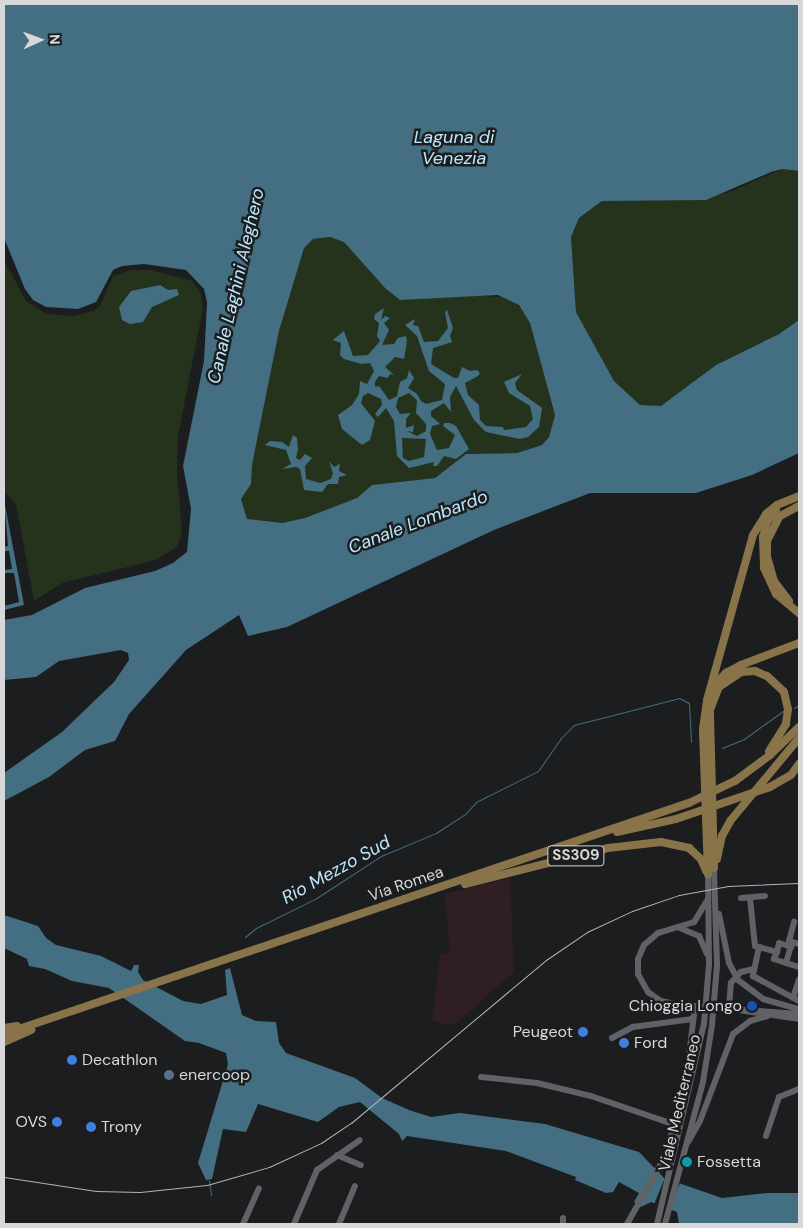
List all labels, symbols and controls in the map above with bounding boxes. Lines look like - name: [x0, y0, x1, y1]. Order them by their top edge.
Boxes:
- north arrow: [15, 15, 65, 65]
- text: N: [46, 34, 64, 45]
- water label: Laguna di Venezia: [414, 127, 494, 170]
- water label: Canale Laghini Aleghero: [203, 186, 269, 386]
- water label: Canale Lombardo: [345, 485, 491, 559]
- water label: Rio Mezzo Sud: [278, 831, 394, 909]
- road number: SS309: [547, 844, 605, 868]
- street label: Via Romea: [366, 862, 446, 906]
- place label: Chioggia Longo: [629, 996, 742, 1016]
- marker: Chioggia Longo: [746, 1000, 758, 1012]
- place label: Peugeot: [513, 1022, 573, 1042]
- marker: Peugeot: [577, 1026, 589, 1038]
- place label: Ford: [634, 1033, 667, 1053]
- street label: Viale Mediterraneo: [655, 1033, 705, 1173]
- marker: Ford: [618, 1037, 630, 1049]
- place label: Decathlon: [82, 1050, 157, 1070]
- marker: Decathlon: [66, 1054, 78, 1066]
- place label: enercoop: [179, 1065, 250, 1085]
- marker: enercoop: [163, 1069, 175, 1081]
- place label: OVS: [16, 1112, 47, 1132]
- marker: OVS: [51, 1116, 63, 1128]
- place label: Trony: [101, 1117, 142, 1137]
- marker: Trony: [85, 1121, 97, 1133]
- place label: Fossetta: [697, 1152, 761, 1172]
- marker: Fossetta: [681, 1156, 693, 1168]

